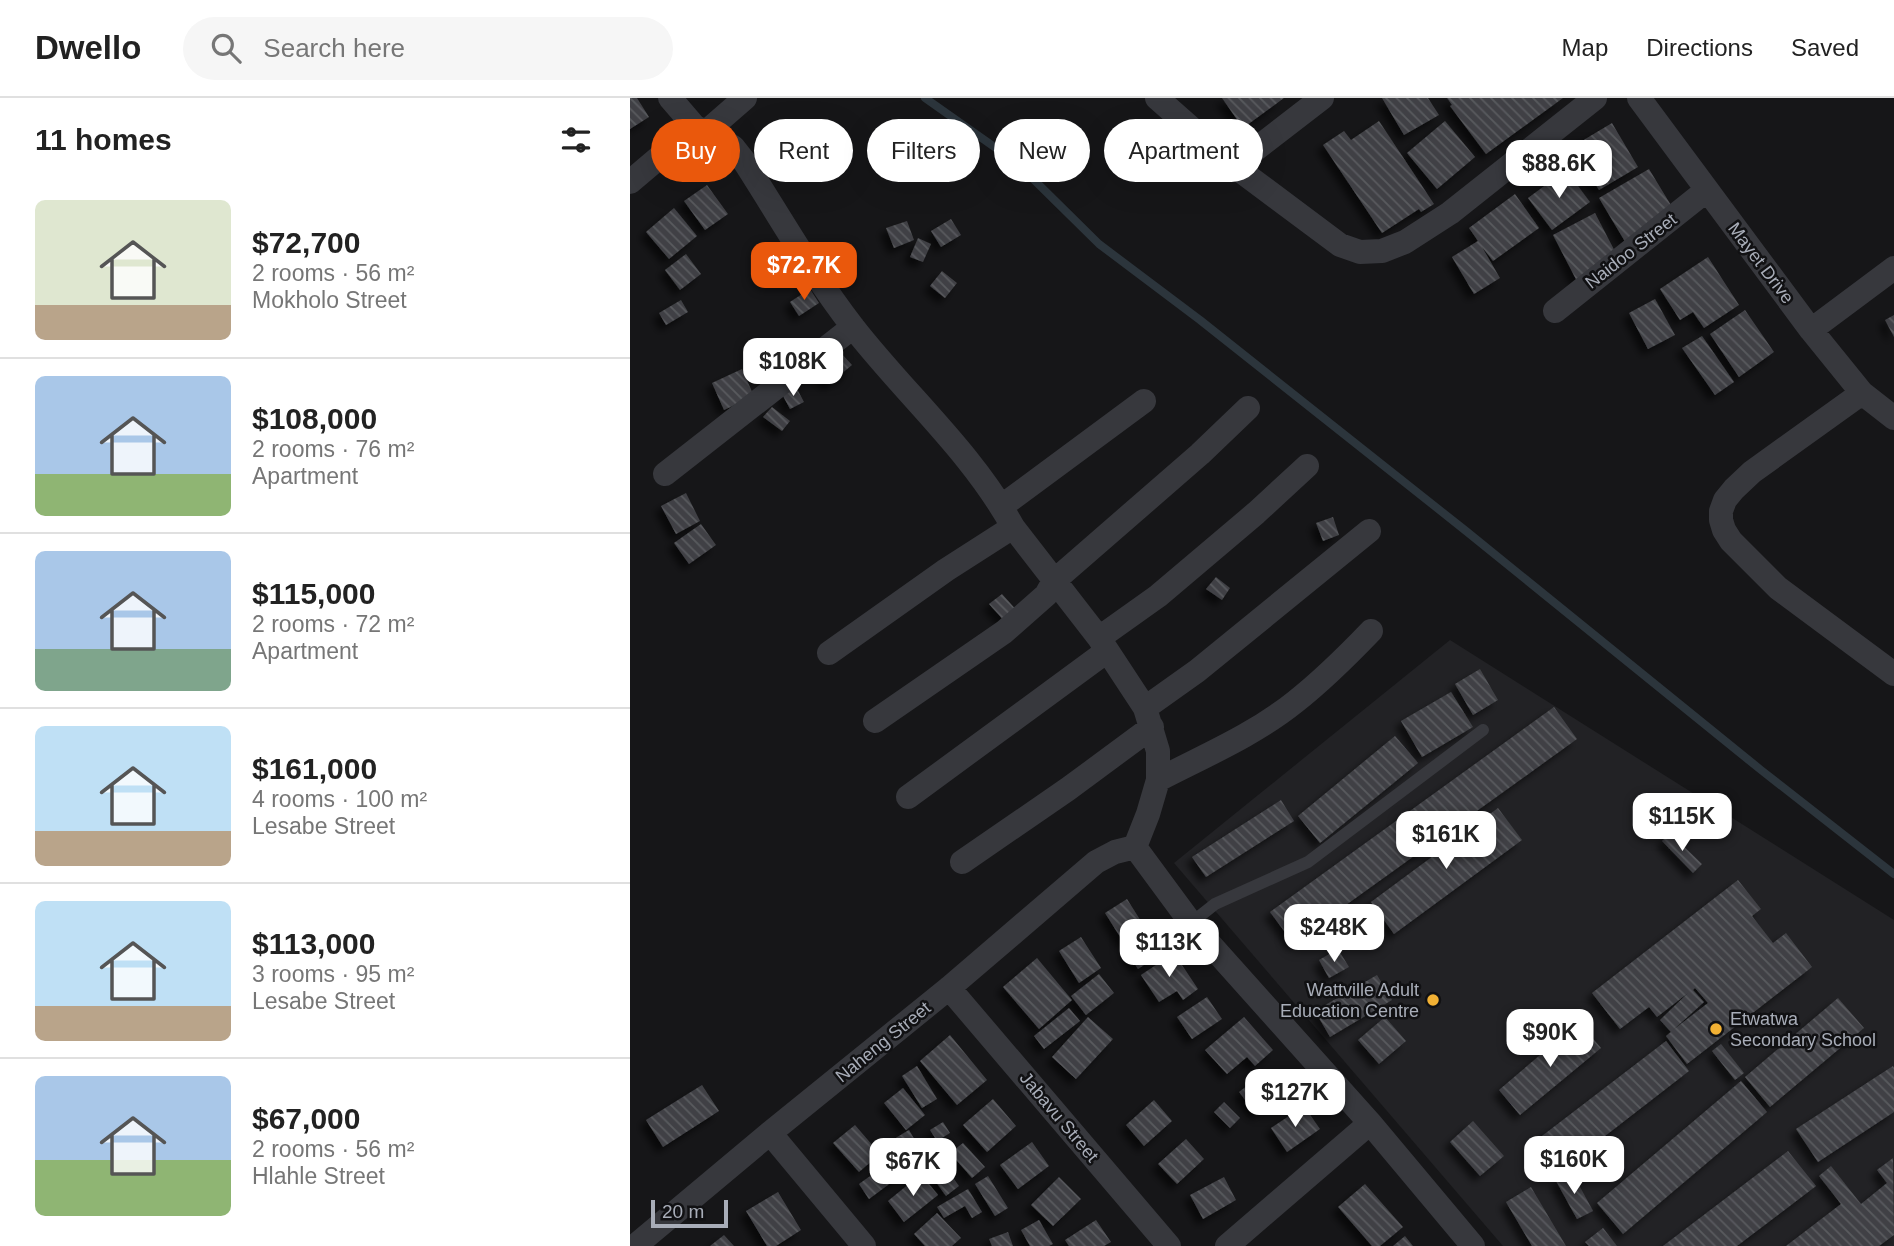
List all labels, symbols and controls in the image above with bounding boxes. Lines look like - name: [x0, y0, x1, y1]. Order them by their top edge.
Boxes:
- search box: [183, 17, 673, 80]
- text: Dwello: [35, 29, 141, 66]
- icon: search: [207, 29, 245, 67]
- text: Search here: [263, 33, 405, 63]
- text: Map: [1562, 34, 1608, 61]
- text: Directions: [1646, 34, 1753, 61]
- text: Saved: [1791, 34, 1859, 61]
- chip: Buy: [651, 119, 740, 182]
- chip: Rent: [754, 119, 853, 182]
- chip: Filters: [867, 119, 980, 182]
- chip: New: [994, 119, 1090, 182]
- chip: Apartment: [1104, 119, 1263, 182]
- icon: filters: [557, 121, 595, 159]
- text: 11 homes: [35, 123, 172, 156]
- pin: $88.6K: [1502, 140, 1616, 200]
- text: $88.6K: [1522, 150, 1596, 176]
- street label: Naidoo Street: [1581, 209, 1681, 293]
- street label: Mayet Drive: [1724, 219, 1798, 307]
- text: $72,700: [252, 226, 360, 259]
- icon: home: [91, 228, 175, 312]
- pin: $72.7K: [747, 242, 861, 302]
- text: $72.7K: [767, 252, 841, 278]
- text: 2 rooms · 56 m²: [252, 260, 414, 286]
- text: Mokholo Street: [252, 287, 407, 313]
- pin: $108K: [744, 338, 842, 398]
- text: $108K: [759, 348, 827, 374]
- text: $108,000: [252, 402, 377, 435]
- icon: home: [91, 404, 175, 488]
- text: 2 rooms · 76 m²: [252, 436, 414, 462]
- text: Apartment: [252, 463, 358, 489]
- text: $115,000: [252, 577, 375, 610]
- icon: home: [91, 579, 175, 663]
- text: 2 rooms · 72 m²: [252, 611, 414, 637]
- text: Apartment: [252, 638, 358, 664]
- text: $161,000: [252, 752, 377, 785]
- icon: home: [91, 754, 175, 838]
- text: 4 rooms · 100 m²: [252, 786, 427, 812]
- pin: $115K: [1633, 794, 1731, 853]
- text: $115K: [1649, 803, 1715, 829]
- pin: $161K: [1397, 812, 1495, 871]
- text: Lesabe Street: [252, 813, 395, 839]
- text: $161K: [1412, 821, 1480, 847]
- pin: $248K: [1285, 904, 1383, 964]
- text: $248K: [1300, 914, 1368, 940]
- pin: $113K: [1120, 920, 1218, 979]
- text: $113,000: [252, 927, 375, 960]
- icon: home: [91, 929, 175, 1013]
- text: $113K: [1136, 929, 1202, 955]
- text: 3 rooms · 95 m²: [252, 961, 414, 987]
- place label: Wattville Adult Education Centre: [1280, 980, 1419, 1021]
- text: Lesabe Street: [252, 988, 395, 1014]
- marker: Wattville Adult Education Centre: [1425, 992, 1441, 1008]
- street label: Naheng Street: [832, 998, 934, 1086]
- place label: Etwatwa Secondary School: [1730, 1009, 1876, 1050]
- pin: $90K: [1509, 1010, 1591, 1069]
- text: $90K: [1523, 1019, 1577, 1045]
- marker: Etwatwa Secondary School: [1708, 1021, 1724, 1037]
- street label: Jabavu Street: [1016, 1068, 1102, 1166]
- pin: $127K: [1246, 1070, 1344, 1129]
- text: $127K: [1261, 1079, 1329, 1105]
- text: $67,000: [252, 1102, 360, 1135]
- icon: home: [91, 1104, 175, 1188]
- text: 2 rooms · 56 m²: [252, 1136, 414, 1162]
- pin: $160K: [1525, 1136, 1623, 1196]
- pin: $67K: [872, 1138, 954, 1198]
- text: $160K: [1540, 1146, 1608, 1172]
- text: $67K: [886, 1148, 940, 1174]
- text: Hlahle Street: [252, 1163, 385, 1189]
- scale bar: [651, 1197, 728, 1229]
- text: 20 m: [662, 1201, 704, 1222]

